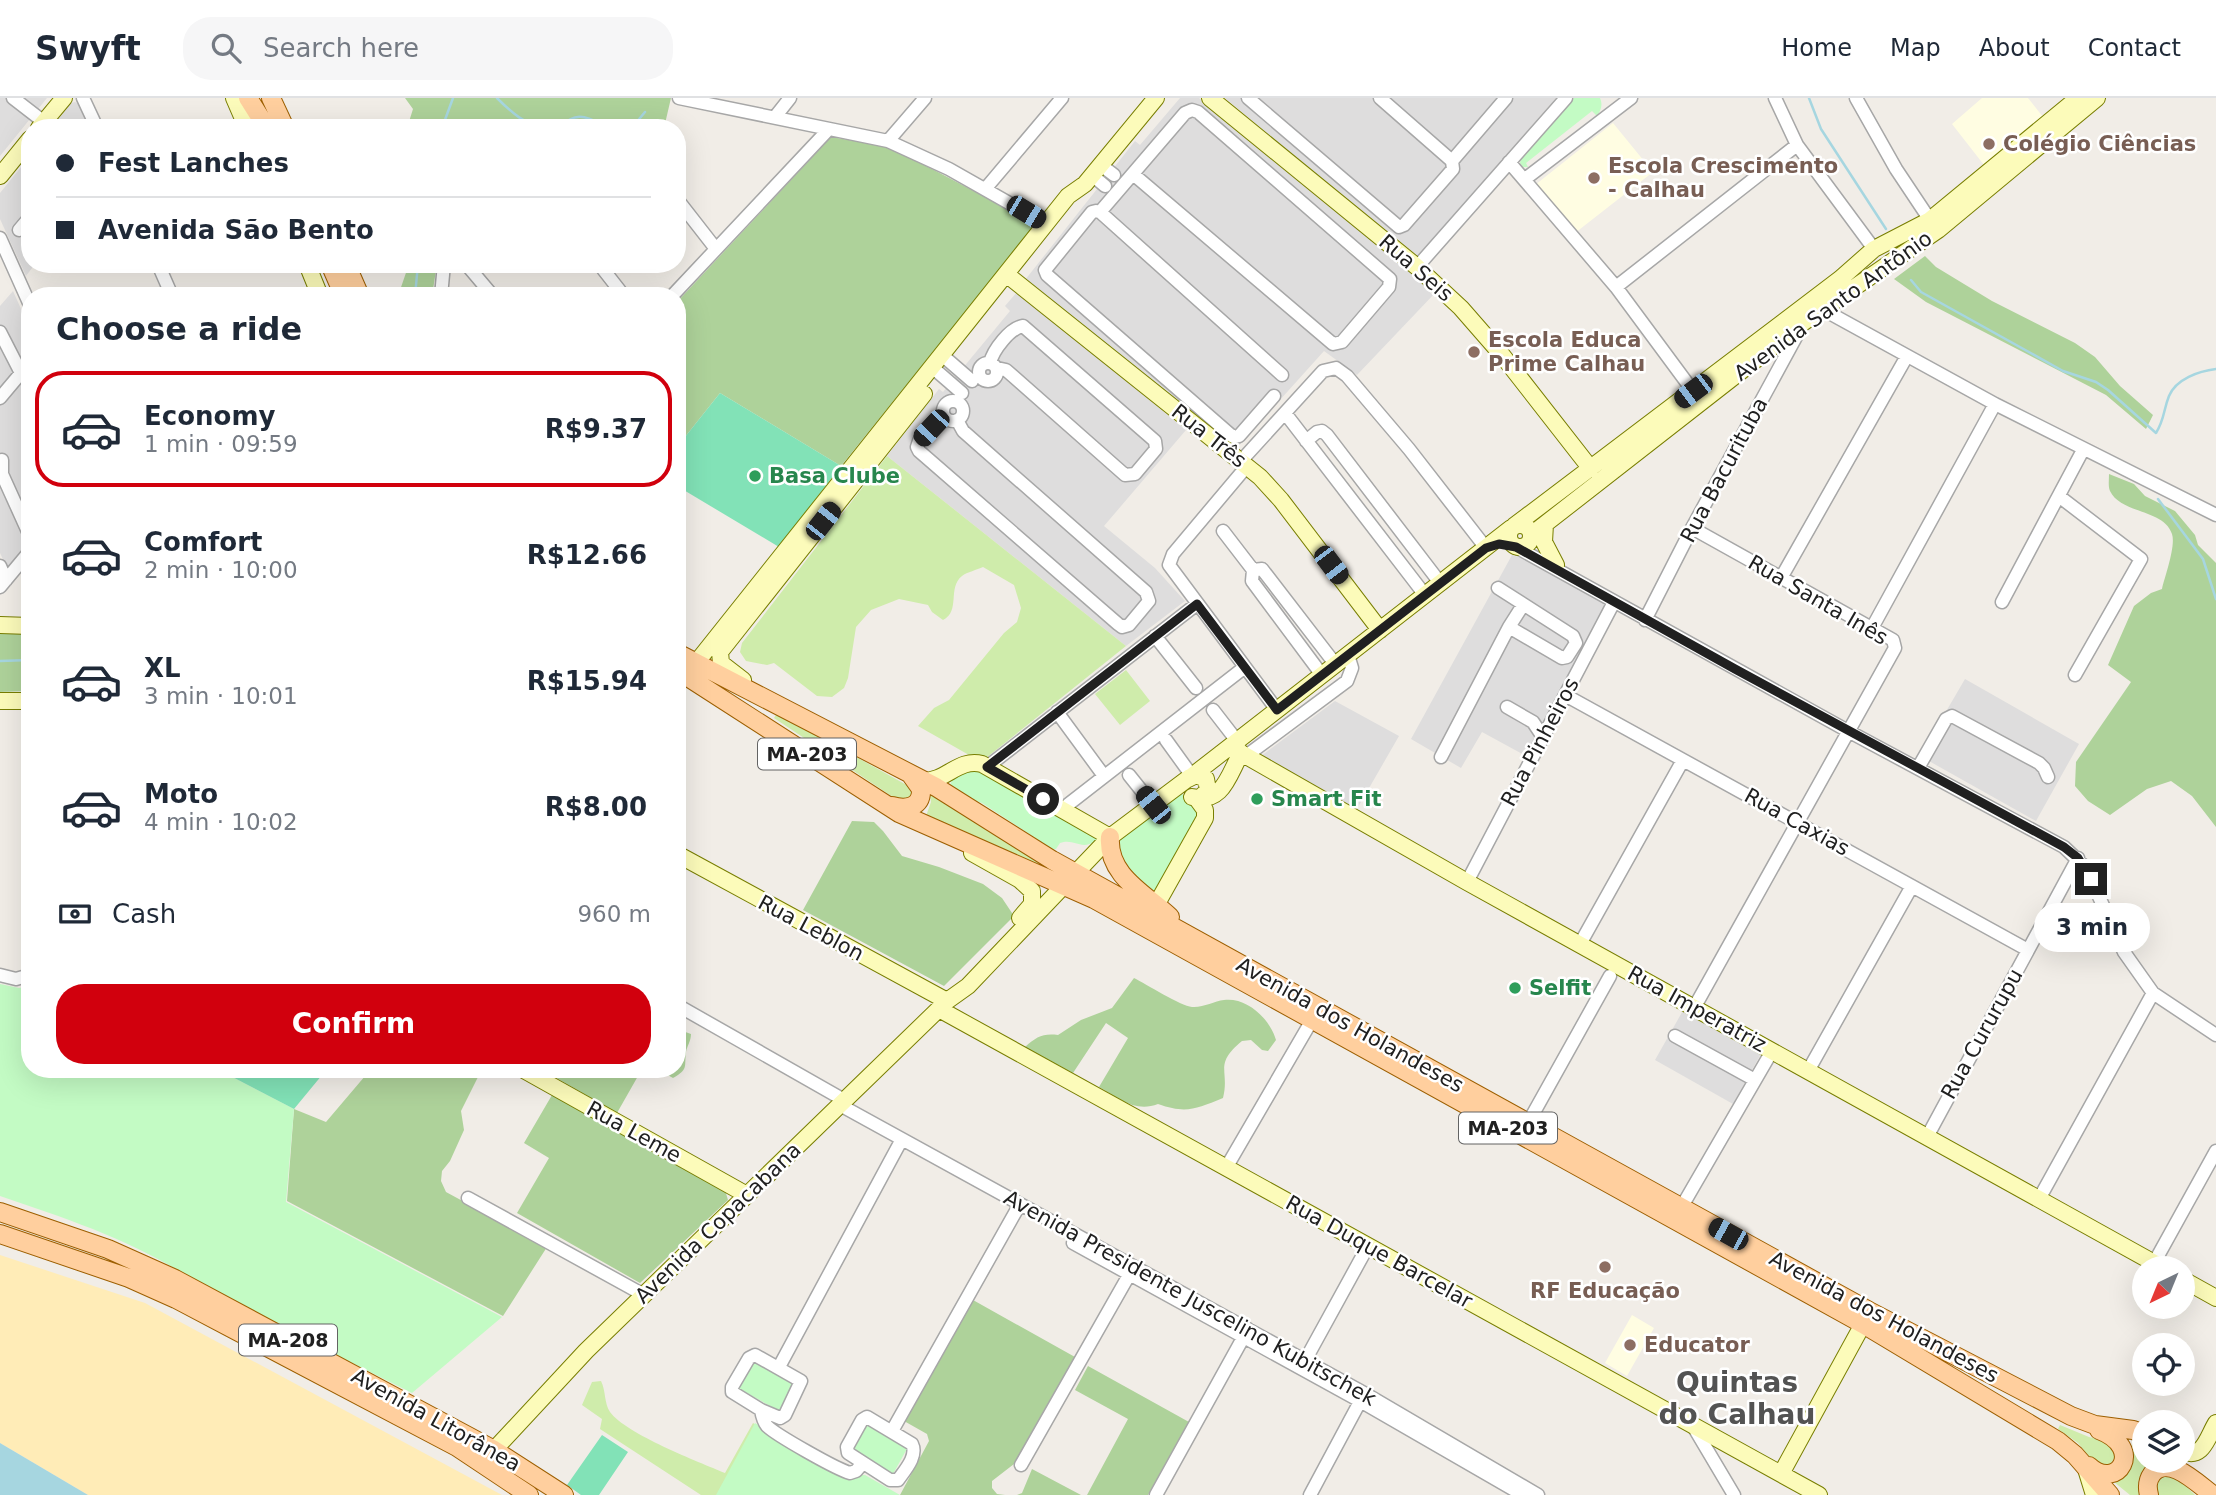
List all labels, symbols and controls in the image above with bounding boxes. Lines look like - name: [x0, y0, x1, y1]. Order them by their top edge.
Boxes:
- search box: [183, 17, 673, 80]
- text: Swyft: [35, 29, 141, 68]
- icon: search: [207, 29, 245, 67]
- text: Search here: [263, 33, 419, 63]
- text: Home: [1781, 34, 1852, 62]
- text: Map: [1890, 34, 1941, 62]
- text: About: [1979, 34, 2050, 62]
- text: Contact: [2088, 34, 2181, 62]
- place label: Colégio Ciências: [2003, 132, 2196, 156]
- marker: Colégio Ciências: [1981, 136, 1997, 152]
- text: Fest Lanches: [98, 148, 289, 178]
- place label: Escola Crescimento - Calhau: [1608, 154, 1838, 202]
- marker: Escola Crescimento - Calhau: [1586, 170, 1602, 186]
- car: [1003, 192, 1050, 232]
- text: Avenida São Bento: [98, 215, 374, 245]
- street label: Avenida Santo Antônio: [1729, 226, 1937, 386]
- street label: Rua Seis: [1374, 230, 1458, 306]
- text: Choose a ride: [56, 310, 302, 348]
- place label: Escola Educa Prime Calhau: [1488, 328, 1645, 376]
- marker: Escola Educa Prime Calhau: [1466, 344, 1482, 360]
- car: [1670, 370, 1717, 412]
- street label: Rua Bacurituba: [1676, 393, 1772, 547]
- icon: car: [60, 398, 123, 461]
- street label: Rua Três: [1167, 399, 1251, 473]
- text: Economy: [144, 401, 275, 431]
- car: [909, 405, 954, 451]
- text: R$9.37: [545, 414, 647, 444]
- text: 1 min · 09:59: [144, 431, 298, 457]
- place label: Basa Clube: [769, 464, 900, 488]
- marker: Basa Clube: [747, 468, 763, 484]
- car: [802, 498, 845, 544]
- icon: car: [60, 524, 123, 587]
- text: Comfort: [144, 527, 262, 557]
- text: R$12.66: [527, 540, 647, 570]
- car: [1310, 542, 1353, 588]
- street label: Rua Santa Inês: [1744, 550, 1892, 650]
- text: 2 min · 10:00: [144, 557, 298, 583]
- icon: car: [60, 650, 123, 713]
- text: XL: [144, 653, 181, 683]
- text: R$15.94: [527, 666, 647, 696]
- street label: Rua Pinheiros: [1496, 674, 1584, 810]
- text: 3 min · 10:01: [144, 683, 298, 709]
- road number: MA-203: [758, 738, 856, 769]
- icon: car: [60, 776, 123, 839]
- text: Moto: [144, 779, 218, 809]
- car: [1132, 782, 1175, 828]
- route start: [1027, 783, 1059, 815]
- street label: Rua Caxias: [1740, 783, 1854, 861]
- place label: Smart Fit: [1271, 787, 1381, 811]
- marker: Smart Fit: [1249, 791, 1265, 807]
- text: R$8.00: [545, 792, 647, 822]
- text: 4 min · 10:02: [144, 809, 298, 835]
- route end: [2075, 863, 2107, 895]
- street label: Rua Leblon: [754, 890, 868, 966]
- icon: cash: [56, 895, 94, 933]
- text: Cash: [112, 899, 176, 929]
- text: 960 m: [577, 901, 651, 927]
- callout: 3 min: [2033, 904, 2149, 952]
- text: 3 min: [2056, 914, 2128, 940]
- street label: Avenida dos Holandeses: [1232, 952, 1468, 1098]
- street label: Rua Imperatriz: [1624, 961, 1770, 1057]
- street label: Rua Cururupu: [1936, 965, 2028, 1103]
- place label: Selfit: [1529, 976, 1591, 1000]
- marker: Selfit: [1507, 980, 1523, 996]
- button: Confirm: [56, 984, 651, 1064]
- street label: Rua Leme: [583, 1096, 685, 1168]
- road number: MA-203: [1459, 1112, 1557, 1144]
- street label: Avenida Copacabana: [630, 1138, 806, 1308]
- street label: Avenida Presidente Juscelino Kubitschek: [1000, 1185, 1381, 1411]
- street label: Rua Duque Barcelar: [1282, 1191, 1477, 1313]
- car: [1705, 1215, 1752, 1253]
- street label: Avenida dos Holandeses: [1765, 1246, 2003, 1388]
- north arrow: [2132, 1256, 2194, 1320]
- map controls: [2132, 1256, 2195, 1473]
- marker: RF Educação: [1597, 1259, 1613, 1275]
- place label: RF Educação: [1530, 1279, 1680, 1303]
- road number: MA-208: [239, 1324, 337, 1356]
- place label: Educator: [1644, 1333, 1750, 1357]
- button: locate: [2132, 1333, 2195, 1396]
- marker: Educator: [1622, 1337, 1638, 1353]
- street label: Avenida Litorânea: [347, 1364, 525, 1476]
- district label: Quintas do Calhau: [1659, 1366, 1815, 1431]
- button: layers: [2132, 1410, 2195, 1473]

